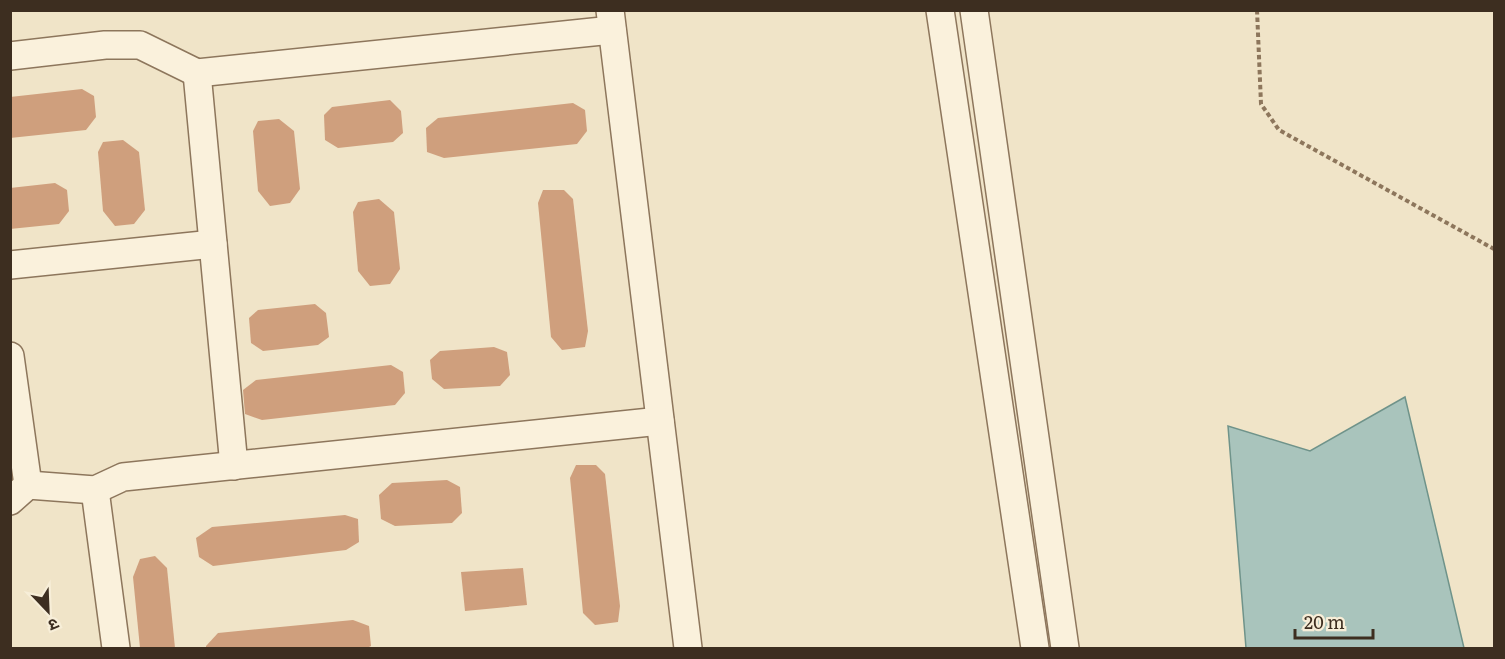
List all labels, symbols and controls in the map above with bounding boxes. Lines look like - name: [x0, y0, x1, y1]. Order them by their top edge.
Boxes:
- north arrow: [18, 581, 78, 641]
- scale bar: [1295, 602, 1373, 640]
- text: 20 m: [1304, 608, 1345, 635]
- text: उ: [45, 613, 63, 639]

